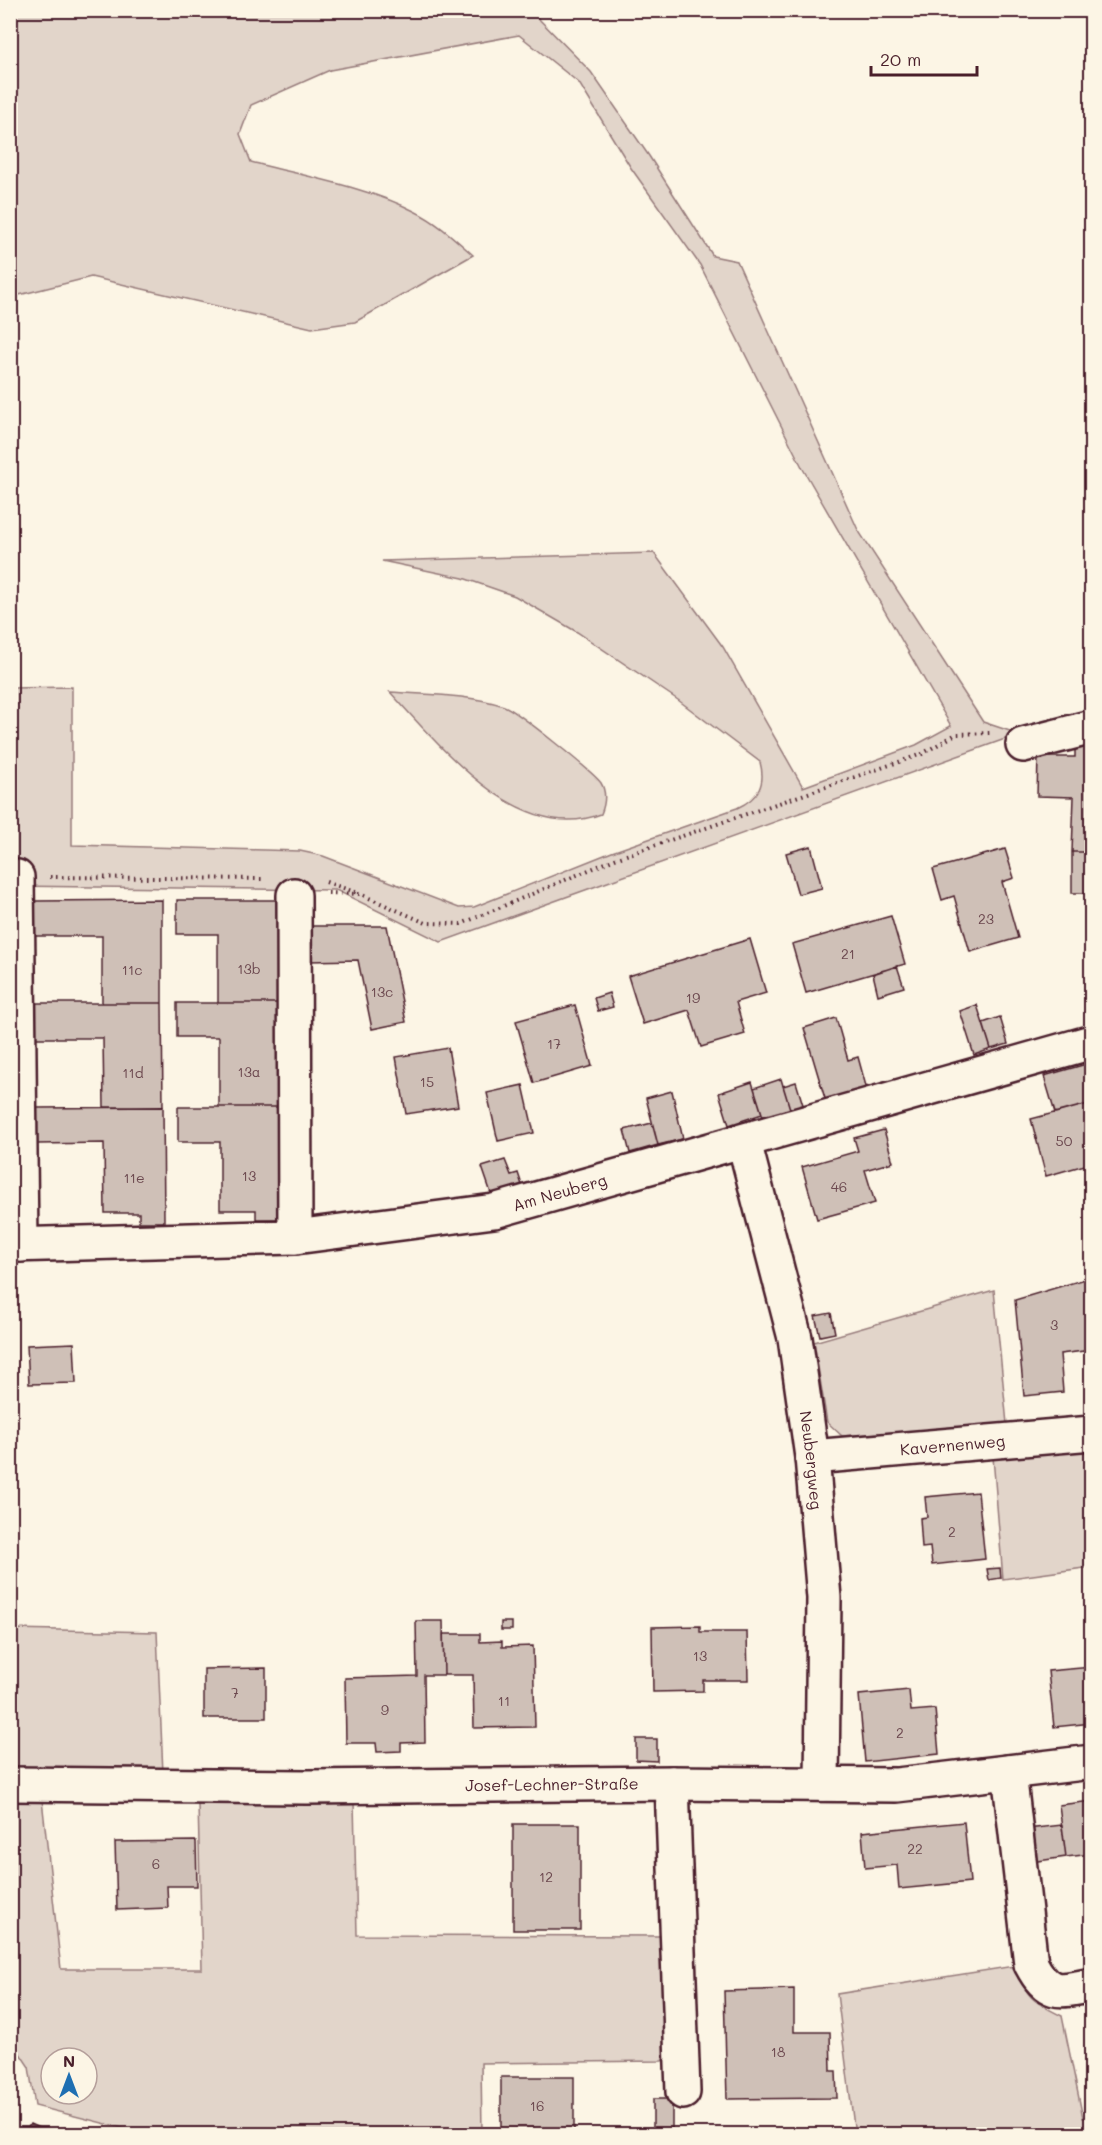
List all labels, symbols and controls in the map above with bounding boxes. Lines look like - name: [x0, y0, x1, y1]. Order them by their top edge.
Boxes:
- scale bar: [871, 39, 978, 77]
- text: 20 m: [880, 47, 921, 71]
- house number: 23: [978, 909, 994, 928]
- house number: 21: [841, 944, 855, 963]
- house number: 13b: [237, 959, 261, 978]
- house number: 11c: [122, 960, 142, 979]
- house number: 13c: [371, 982, 393, 1001]
- house number: 19: [686, 988, 700, 1007]
- house number: 17: [547, 1034, 561, 1053]
- house number: 13a: [237, 1062, 261, 1081]
- house number: 11d: [122, 1063, 144, 1082]
- house number: 15: [420, 1072, 434, 1091]
- house number: 50: [1056, 1131, 1073, 1150]
- house number: 13: [242, 1166, 256, 1185]
- house number: 11e: [123, 1168, 145, 1187]
- street label: Am Neuberg: [510, 1169, 609, 1215]
- house number: 46: [831, 1177, 847, 1196]
- house number: 3: [1050, 1315, 1058, 1334]
- street label: Neubergweg: [796, 1409, 827, 1511]
- street label: Kavernenweg: [899, 1429, 1006, 1459]
- house number: 2: [948, 1522, 956, 1541]
- house number: 13: [693, 1646, 707, 1665]
- house number: 7: [231, 1683, 239, 1702]
- house number: 11: [498, 1691, 510, 1710]
- house number: 9: [381, 1700, 389, 1719]
- house number: 2: [896, 1723, 904, 1742]
- street label: Josef-Lechner-Straße: [465, 1772, 639, 1795]
- house number: 22: [907, 1839, 923, 1858]
- house number: 6: [152, 1854, 160, 1873]
- house number: 12: [539, 1867, 553, 1886]
- house number: 18: [771, 2042, 785, 2061]
- north arrow: [39, 2046, 99, 2106]
- text: N: [63, 2050, 75, 2071]
- house number: 16: [530, 2096, 544, 2115]

